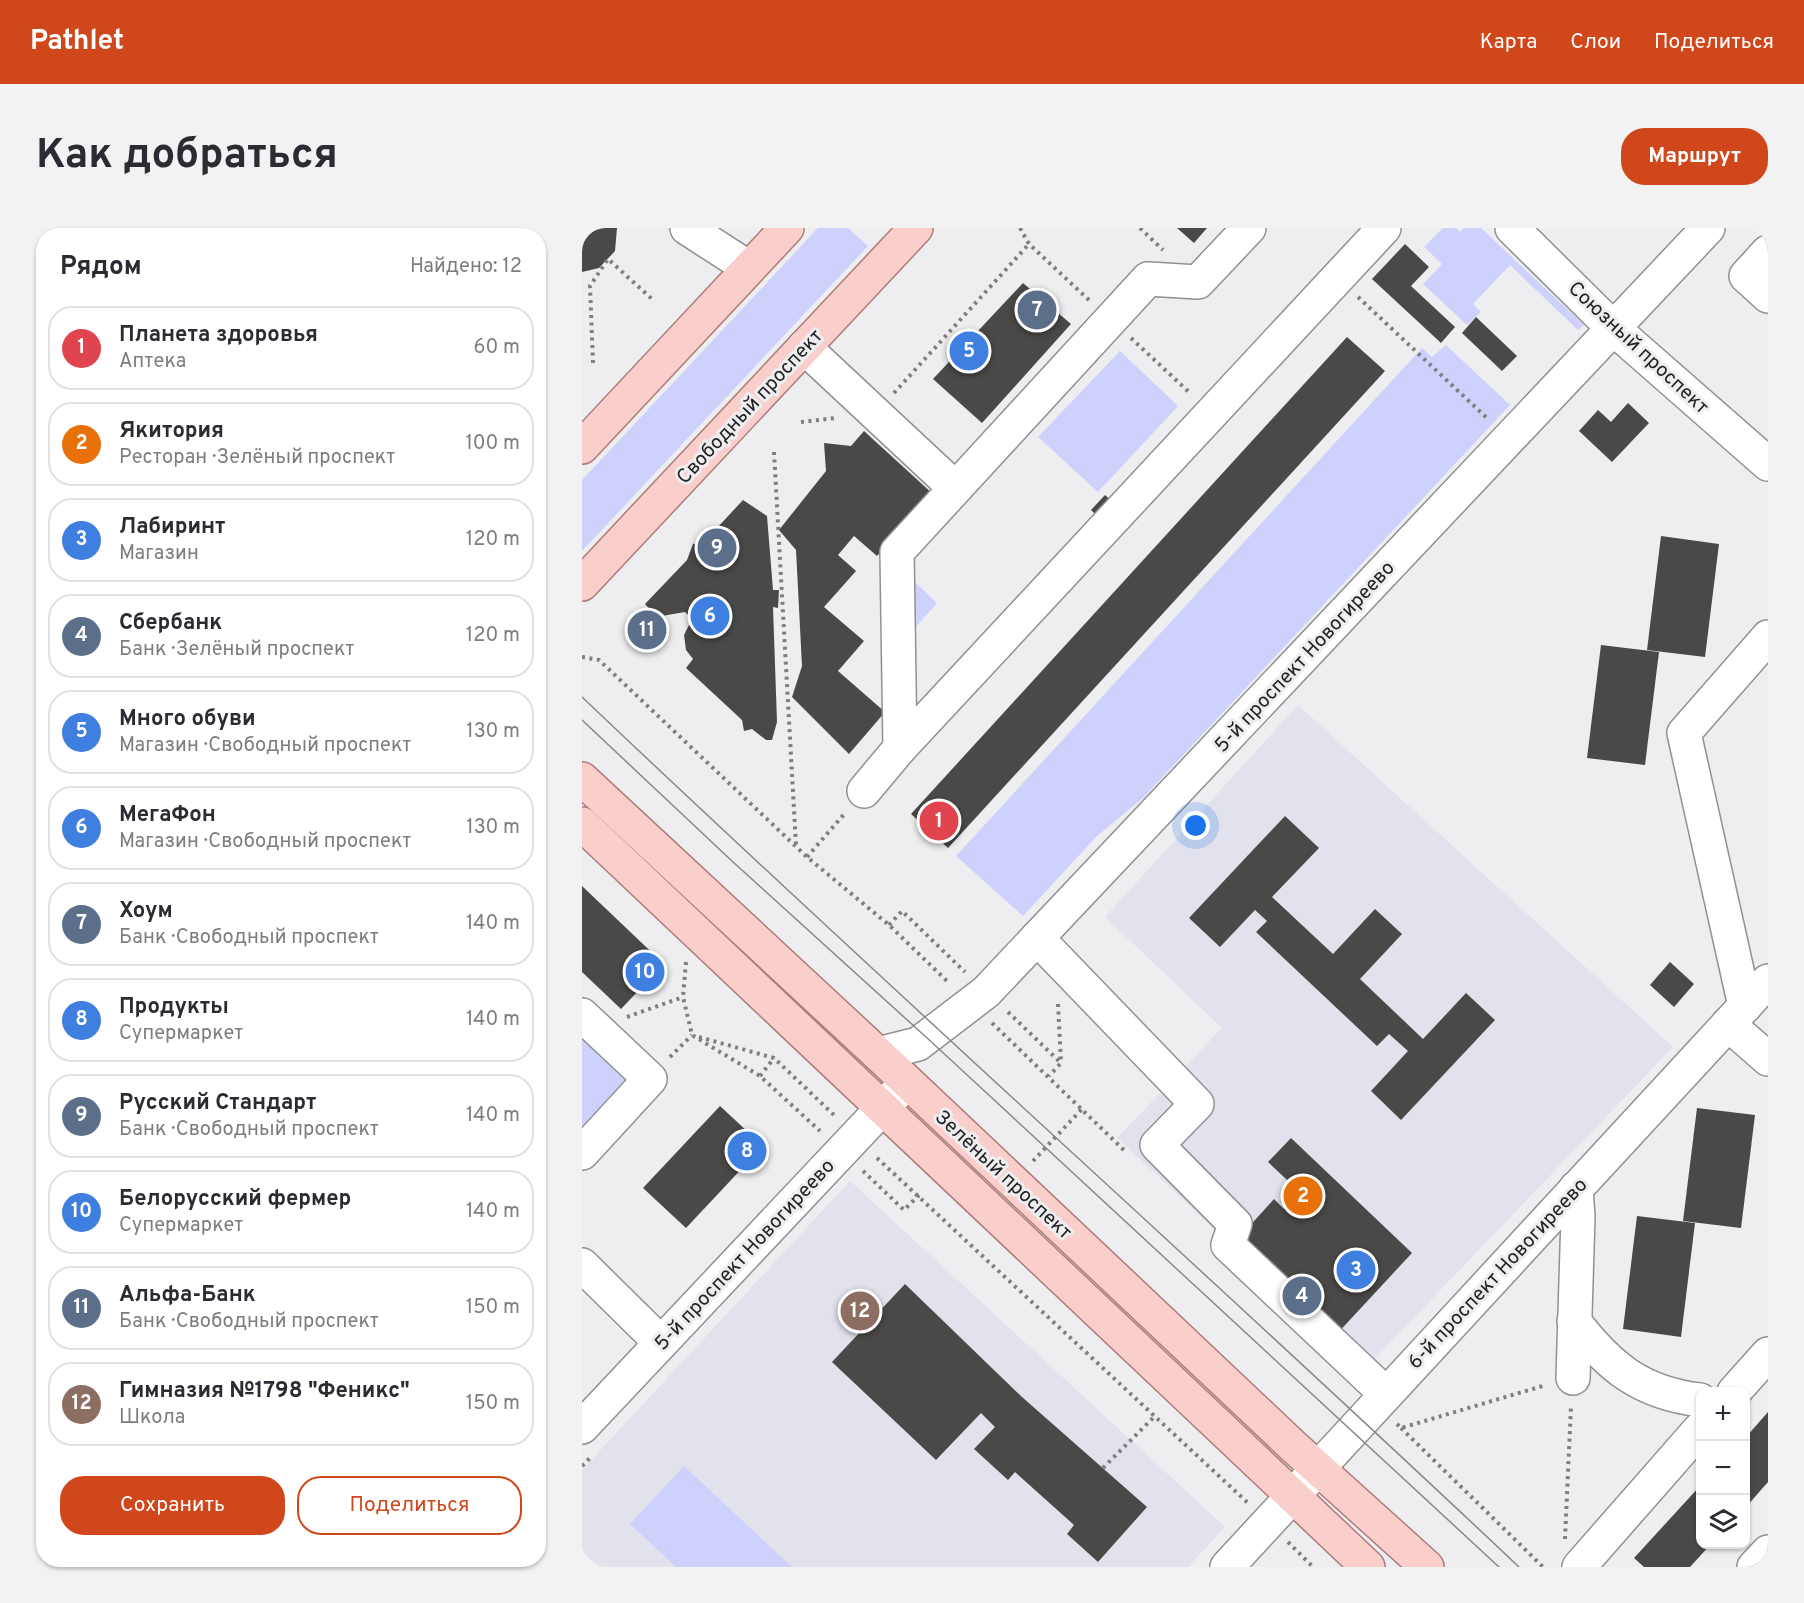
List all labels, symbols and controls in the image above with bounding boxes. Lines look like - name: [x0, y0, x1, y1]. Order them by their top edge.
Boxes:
- text: Pathlet: [30, 24, 124, 60]
- text: Карта: [1480, 29, 1537, 56]
- text: Слои: [1570, 29, 1621, 56]
- text: Поделиться: [1654, 29, 1774, 56]
- button: Маршрут: [1621, 128, 1768, 185]
- text: Как добраться: [36, 130, 338, 183]
- text: Рядом: [60, 251, 142, 284]
- text: Найдено: 12: [410, 254, 522, 280]
- street label: Союзный проспект: [1562, 276, 1714, 421]
- pin: 7: [1018, 288, 1056, 332]
- text: Планета здоровья: [119, 322, 318, 349]
- street label: Свободный проспект: [672, 324, 829, 491]
- pin: 5: [950, 328, 988, 374]
- text: 1: [78, 335, 86, 361]
- text: 60 m: [474, 335, 520, 361]
- text: Аптека: [119, 349, 186, 375]
- text: Якитория: [119, 418, 224, 445]
- text: 2: [75, 431, 88, 457]
- text: 100 m: [465, 431, 520, 457]
- text: Ресторан · Зелёный проспект: [119, 445, 395, 471]
- text: Лабиринт: [119, 514, 225, 541]
- pin: 9: [698, 526, 736, 570]
- text: 3: [76, 527, 88, 553]
- text: 120 m: [466, 527, 520, 553]
- text: Магазин: [119, 541, 199, 567]
- street label: 5-й проспект Новогиреево: [1210, 556, 1401, 759]
- pin: 6: [690, 594, 730, 638]
- pin: 11: [628, 608, 666, 652]
- text: Сбербанк: [119, 610, 222, 637]
- text: 4: [75, 623, 88, 649]
- text: 120 m: [466, 623, 520, 649]
- text: Банк · Зелёный проспект: [119, 637, 354, 663]
- text: Много обуви: [119, 706, 256, 733]
- text: 5: [75, 719, 88, 745]
- text: 130 m: [466, 719, 520, 745]
- text: Магазин · Свободный проспект: [119, 733, 411, 759]
- pin: 1: [920, 798, 958, 844]
- text: МегаФон: [119, 802, 216, 829]
- your location: [1181, 811, 1210, 840]
- text: 6: [75, 815, 88, 841]
- text: 130 m: [466, 815, 520, 841]
- text: Магазин · Свободный проспект: [119, 829, 411, 855]
- text: Хоум: [119, 898, 173, 925]
- text: 7: [76, 911, 87, 937]
- text: 140 m: [466, 911, 520, 937]
- text: Банк · Свободный проспект: [119, 925, 379, 951]
- pin: 10: [626, 950, 664, 994]
- text: Продукты: [119, 994, 229, 1021]
- text: 8: [75, 1007, 88, 1033]
- text: 140 m: [466, 1007, 520, 1033]
- text: Супермаркет: [119, 1021, 243, 1047]
- text: Русский Стандарт: [119, 1090, 316, 1117]
- text: 9: [75, 1103, 88, 1129]
- text: 140 m: [466, 1103, 520, 1129]
- street label: Зелёный проспект: [928, 1105, 1077, 1246]
- text: Банк · Свободный проспект: [119, 1117, 379, 1143]
- pin: 8: [728, 1128, 766, 1174]
- street label: 5-й проспект Новогиреево: [650, 1154, 841, 1357]
- street label: 6-й проспект Новогиреево: [1403, 1173, 1594, 1376]
- pin: 2: [1284, 1174, 1322, 1218]
- text: Белорусский фермер: [119, 1186, 351, 1213]
- text: 10: [71, 1199, 92, 1225]
- text: 140 m: [466, 1199, 520, 1225]
- text: Супермаркет: [119, 1213, 243, 1239]
- pin: 3: [1336, 1248, 1376, 1292]
- pin: 4: [1282, 1274, 1322, 1318]
- text: Альфа-Банк: [119, 1282, 256, 1309]
- pin: 12: [840, 1288, 880, 1334]
- text: 11: [74, 1295, 90, 1321]
- text: 150 m: [466, 1295, 520, 1321]
- text: Банк · Свободный проспект: [119, 1309, 379, 1335]
- text: Гимназия №1798 "Феникс": [119, 1378, 410, 1405]
- map controls: [1696, 1387, 1750, 1549]
- button: +: [1696, 1387, 1750, 1441]
- text: 12: [71, 1391, 92, 1417]
- text: 150 m: [466, 1391, 520, 1417]
- text: Школа: [119, 1405, 185, 1431]
- button: −: [1696, 1441, 1750, 1495]
- button: Сохранить: [60, 1476, 285, 1535]
- button: Поделиться: [297, 1476, 522, 1535]
- button: layers: [1696, 1495, 1750, 1549]

